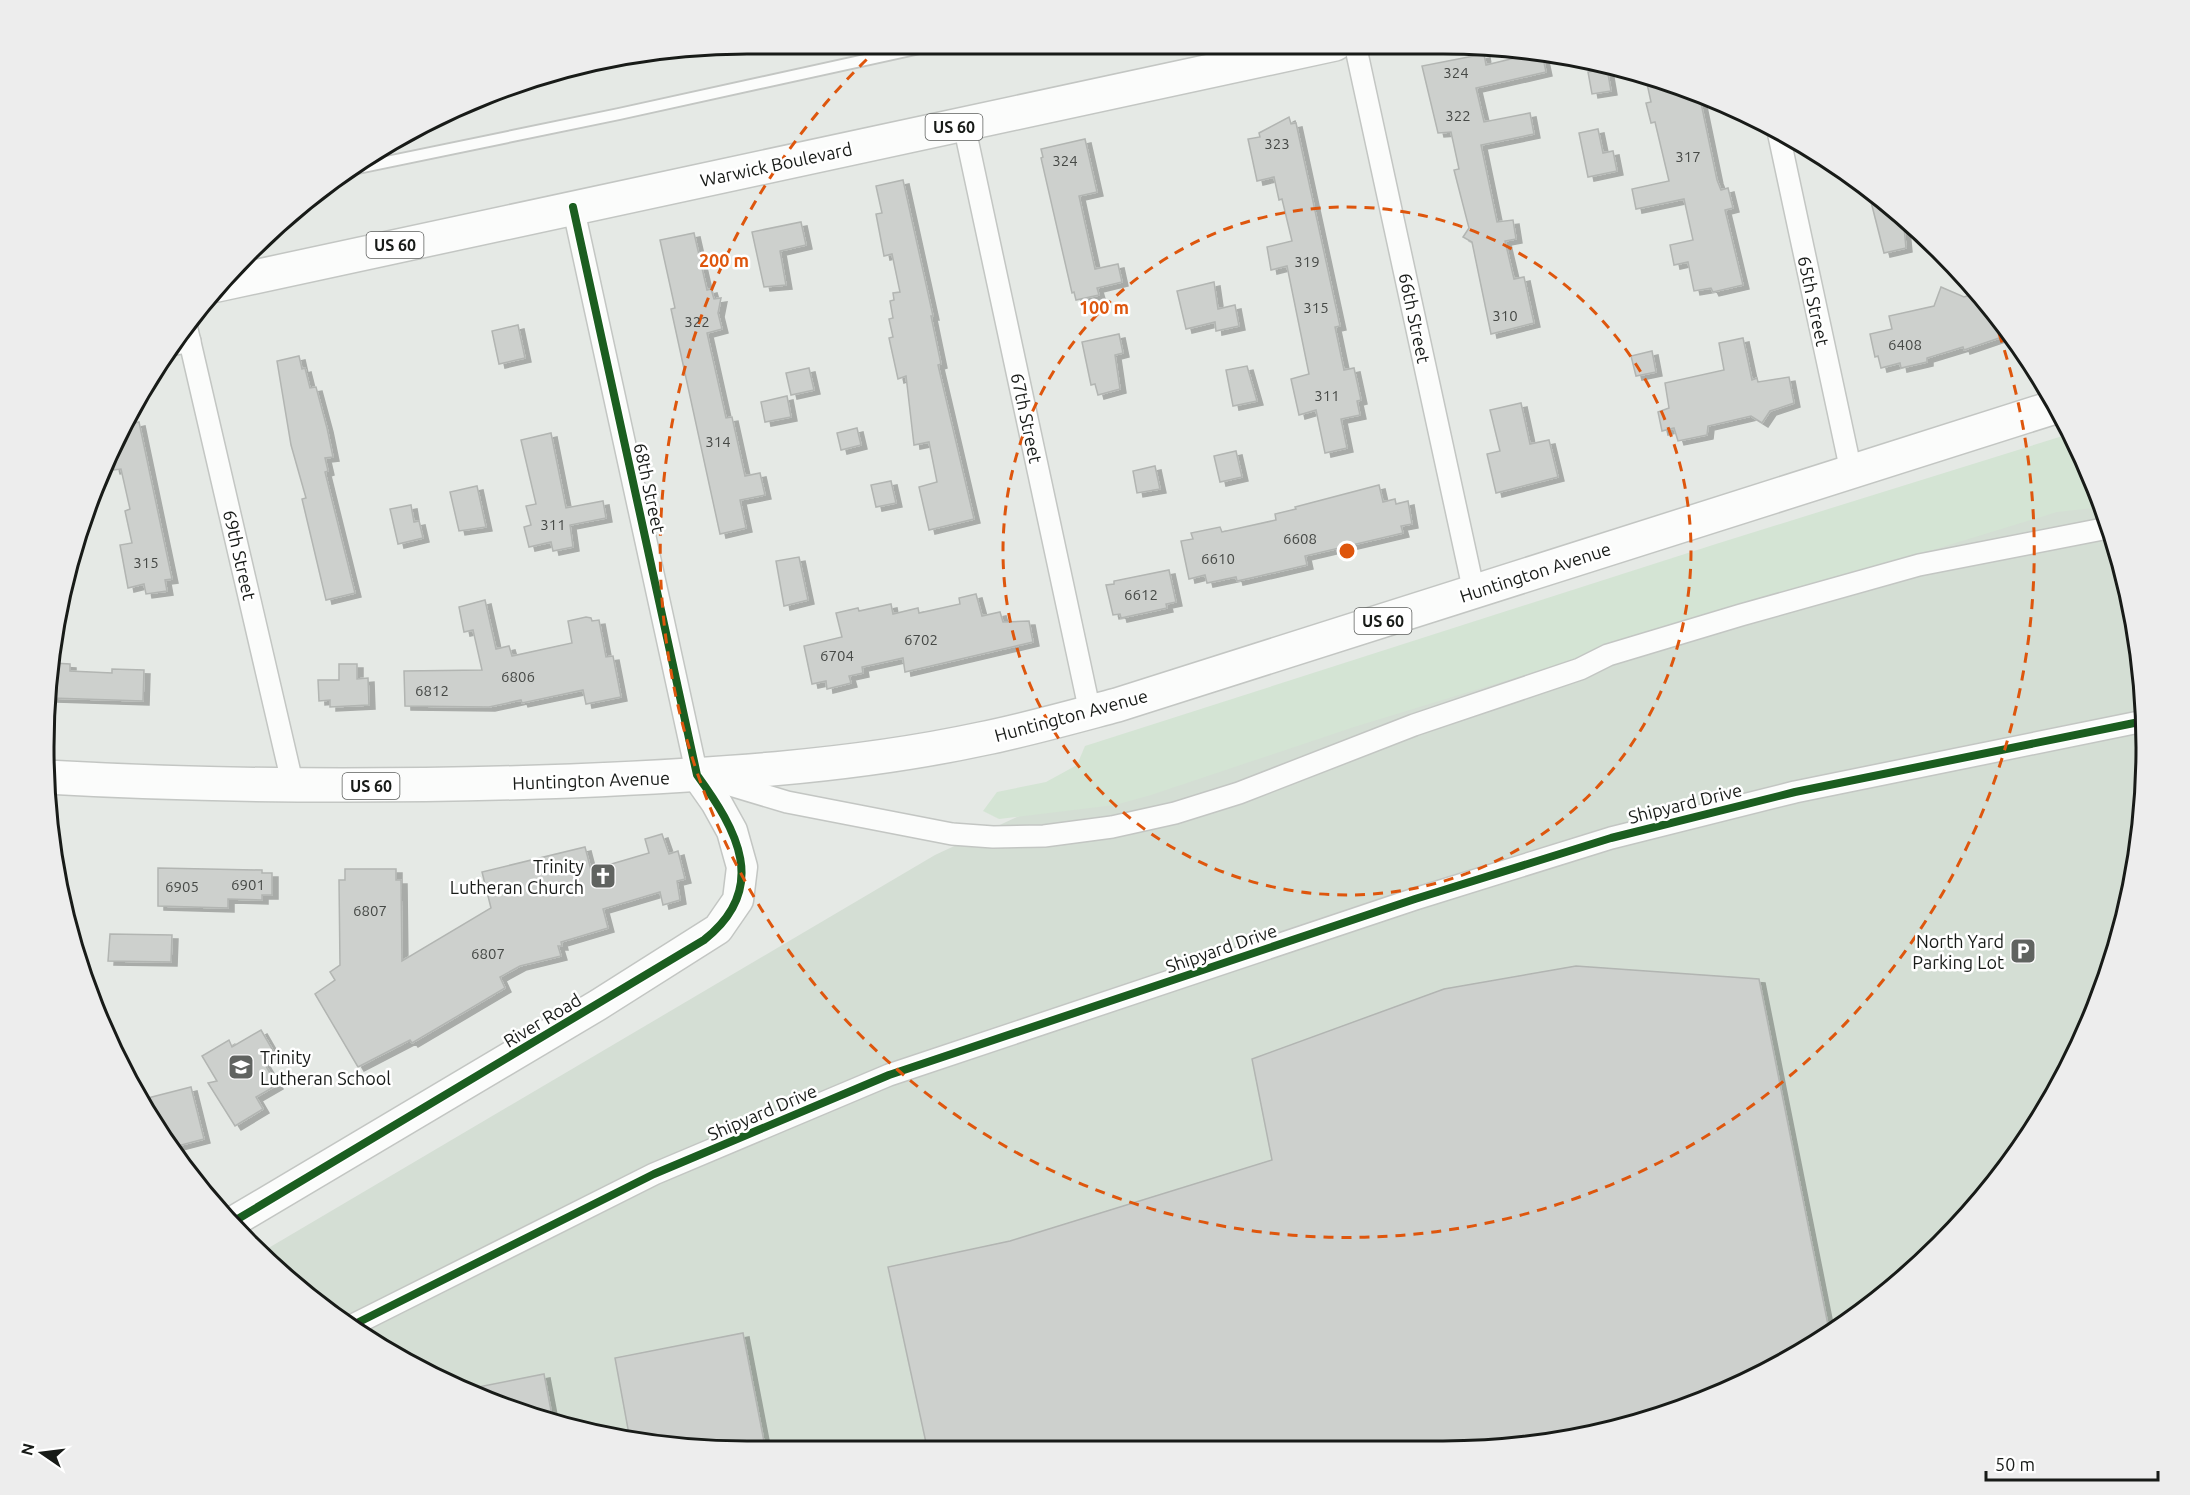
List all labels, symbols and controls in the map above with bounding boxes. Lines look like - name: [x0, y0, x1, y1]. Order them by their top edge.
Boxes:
- house number: 324: [1443, 64, 1469, 81]
- house number: 322: [1445, 107, 1471, 124]
- road number: US 60: [926, 114, 982, 140]
- house number: 323: [1264, 135, 1290, 152]
- street label: Warwick Boulevard: [698, 138, 854, 190]
- house number: 317: [1675, 148, 1701, 165]
- house number: 324: [1052, 152, 1078, 169]
- road number: US 60: [366, 232, 424, 258]
- text: 200 m: [699, 250, 749, 270]
- house number: 319: [1294, 253, 1320, 270]
- street label: 65th Street: [1795, 254, 1833, 348]
- street label: 66th Street: [1396, 271, 1434, 365]
- text: 100 m: [1079, 297, 1129, 317]
- house number: 315: [1303, 299, 1329, 316]
- house number: 310: [1492, 307, 1518, 324]
- house number: 322: [684, 313, 710, 330]
- house number: 6408: [1888, 336, 1922, 353]
- street label: 67th Street: [1008, 371, 1046, 465]
- house number: 311: [1314, 387, 1340, 404]
- house number: 314: [705, 433, 731, 450]
- street label: 68th Street: [631, 441, 669, 535]
- street label: 69th Street: [220, 508, 260, 602]
- house number: 311: [540, 516, 566, 533]
- house number: 6608: [1283, 530, 1317, 547]
- street label: Huntington Avenue: [1457, 538, 1613, 606]
- centre of rings: [1337, 541, 1357, 561]
- house number: 6610: [1201, 550, 1235, 567]
- house number: 315: [133, 554, 159, 571]
- house number: 6612: [1124, 586, 1158, 603]
- road number: US 60: [1354, 608, 1412, 634]
- house number: 6702: [904, 631, 938, 648]
- house number: 6704: [820, 647, 854, 664]
- house number: 6806: [501, 668, 535, 685]
- house number: 6812: [415, 682, 449, 699]
- street label: Huntington Avenue: [992, 685, 1150, 745]
- street label: Huntington Avenue: [512, 767, 670, 793]
- road number: US 60: [342, 773, 400, 799]
- street label: Shipyard Drive: [1626, 779, 1744, 827]
- place label: Trinity Lutheran Church: [450, 856, 584, 897]
- church icon: Trinity Lutheran Church: [588, 861, 618, 891]
- house number: 6901: [231, 876, 265, 893]
- house number: 6905: [165, 878, 199, 895]
- house number: 6807: [353, 902, 387, 919]
- street label: Shipyard Drive: [1163, 920, 1279, 976]
- place label: North Yard Parking Lot: [1912, 931, 2004, 972]
- parking icon: North Yard Parking Lot: [2008, 936, 2038, 966]
- house number: 6807: [471, 945, 505, 962]
- street label: River Road: [500, 989, 584, 1051]
- place label: Trinity Lutheran School: [260, 1047, 391, 1088]
- school or university icon: Trinity Lutheran School: [226, 1052, 256, 1082]
- street label: Shipyard Drive: [704, 1080, 820, 1144]
- north arrow: [12, 1423, 72, 1483]
- text: N: [17, 1441, 38, 1457]
- scale bar: [1986, 1444, 2158, 1482]
- text: 50 m: [1995, 1454, 2035, 1474]

